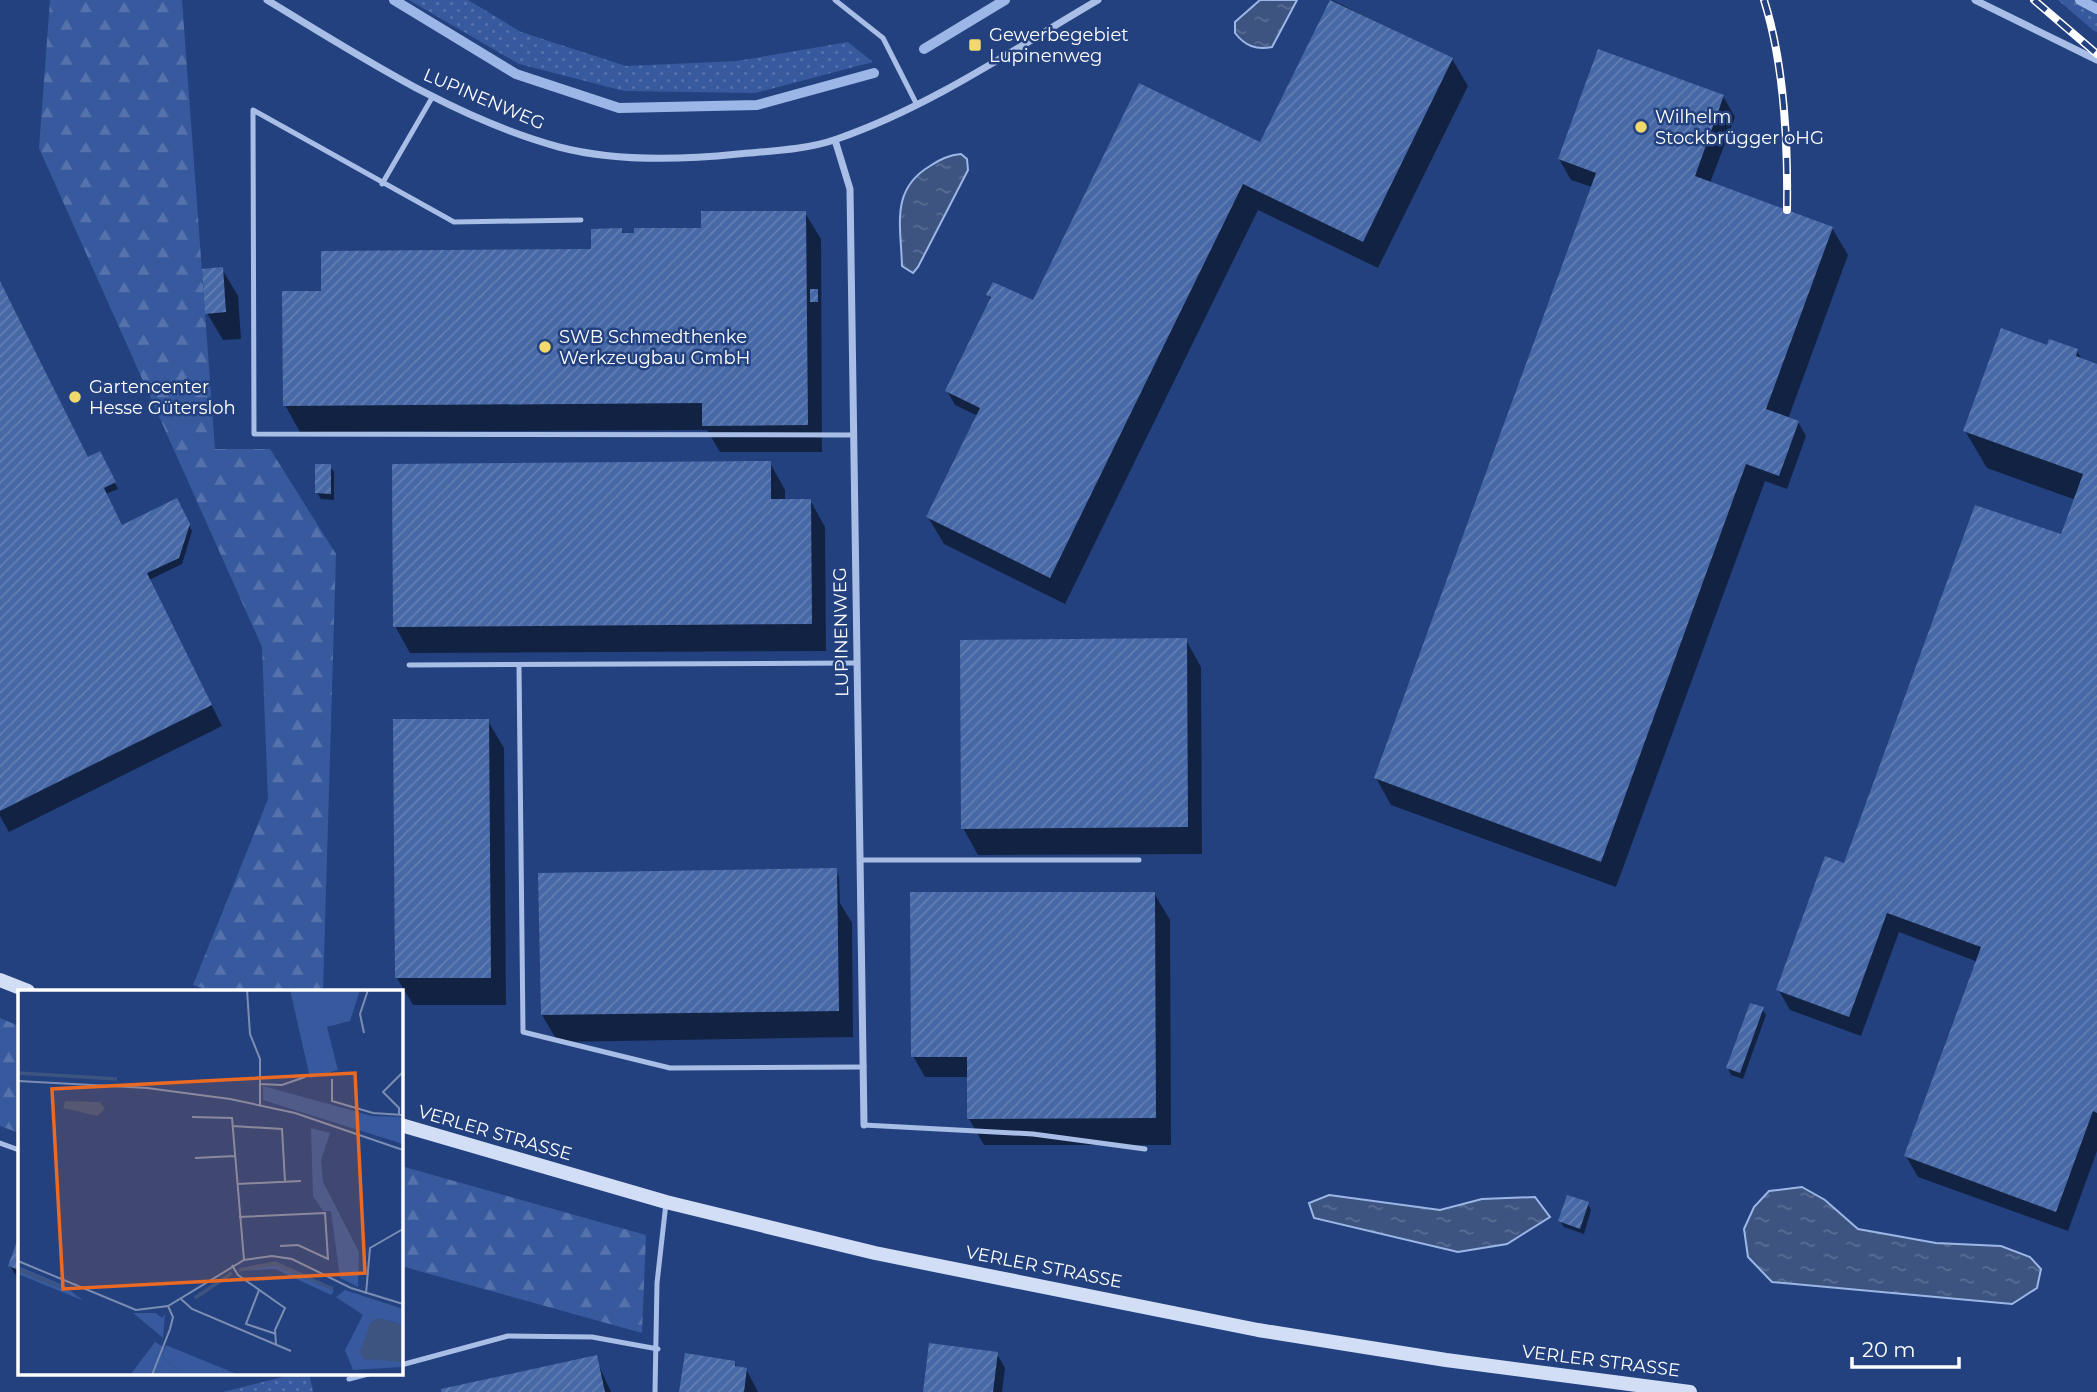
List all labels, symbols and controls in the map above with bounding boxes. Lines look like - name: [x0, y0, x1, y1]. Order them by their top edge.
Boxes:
- place label: Gewerbegebiet Lupinenweg: [989, 24, 1129, 67]
- marker: Gewerbegebiet Lupinenweg: [967, 37, 983, 53]
- street label: LUPINENWEG: [420, 64, 548, 134]
- place label: Wilhelm Stockbrügger oHG: [1655, 106, 1824, 149]
- marker: Wilhelm Stockbrügger oHG: [1633, 119, 1649, 135]
- place label: SWB Schmedthenke Werkzeugbau GmbH: [559, 326, 750, 369]
- marker: SWB Schmedthenke Werkzeugbau GmbH: [537, 339, 553, 355]
- place label: Gartencenter Hesse Gütersloh: [89, 376, 236, 419]
- marker: Gartencenter Hesse Gütersloh: [67, 389, 83, 405]
- street label: LUPINENWEG: [829, 567, 853, 697]
- inset map: [18, 990, 402, 1374]
- street label: VERLER STRASSE: [416, 1101, 574, 1165]
- street label: VERLER STRASSE: [964, 1241, 1124, 1293]
- scale bar: [1852, 1326, 1959, 1370]
- text: 20 m: [1862, 1337, 1916, 1362]
- street label: VERLER STRASSE: [1521, 1340, 1681, 1382]

